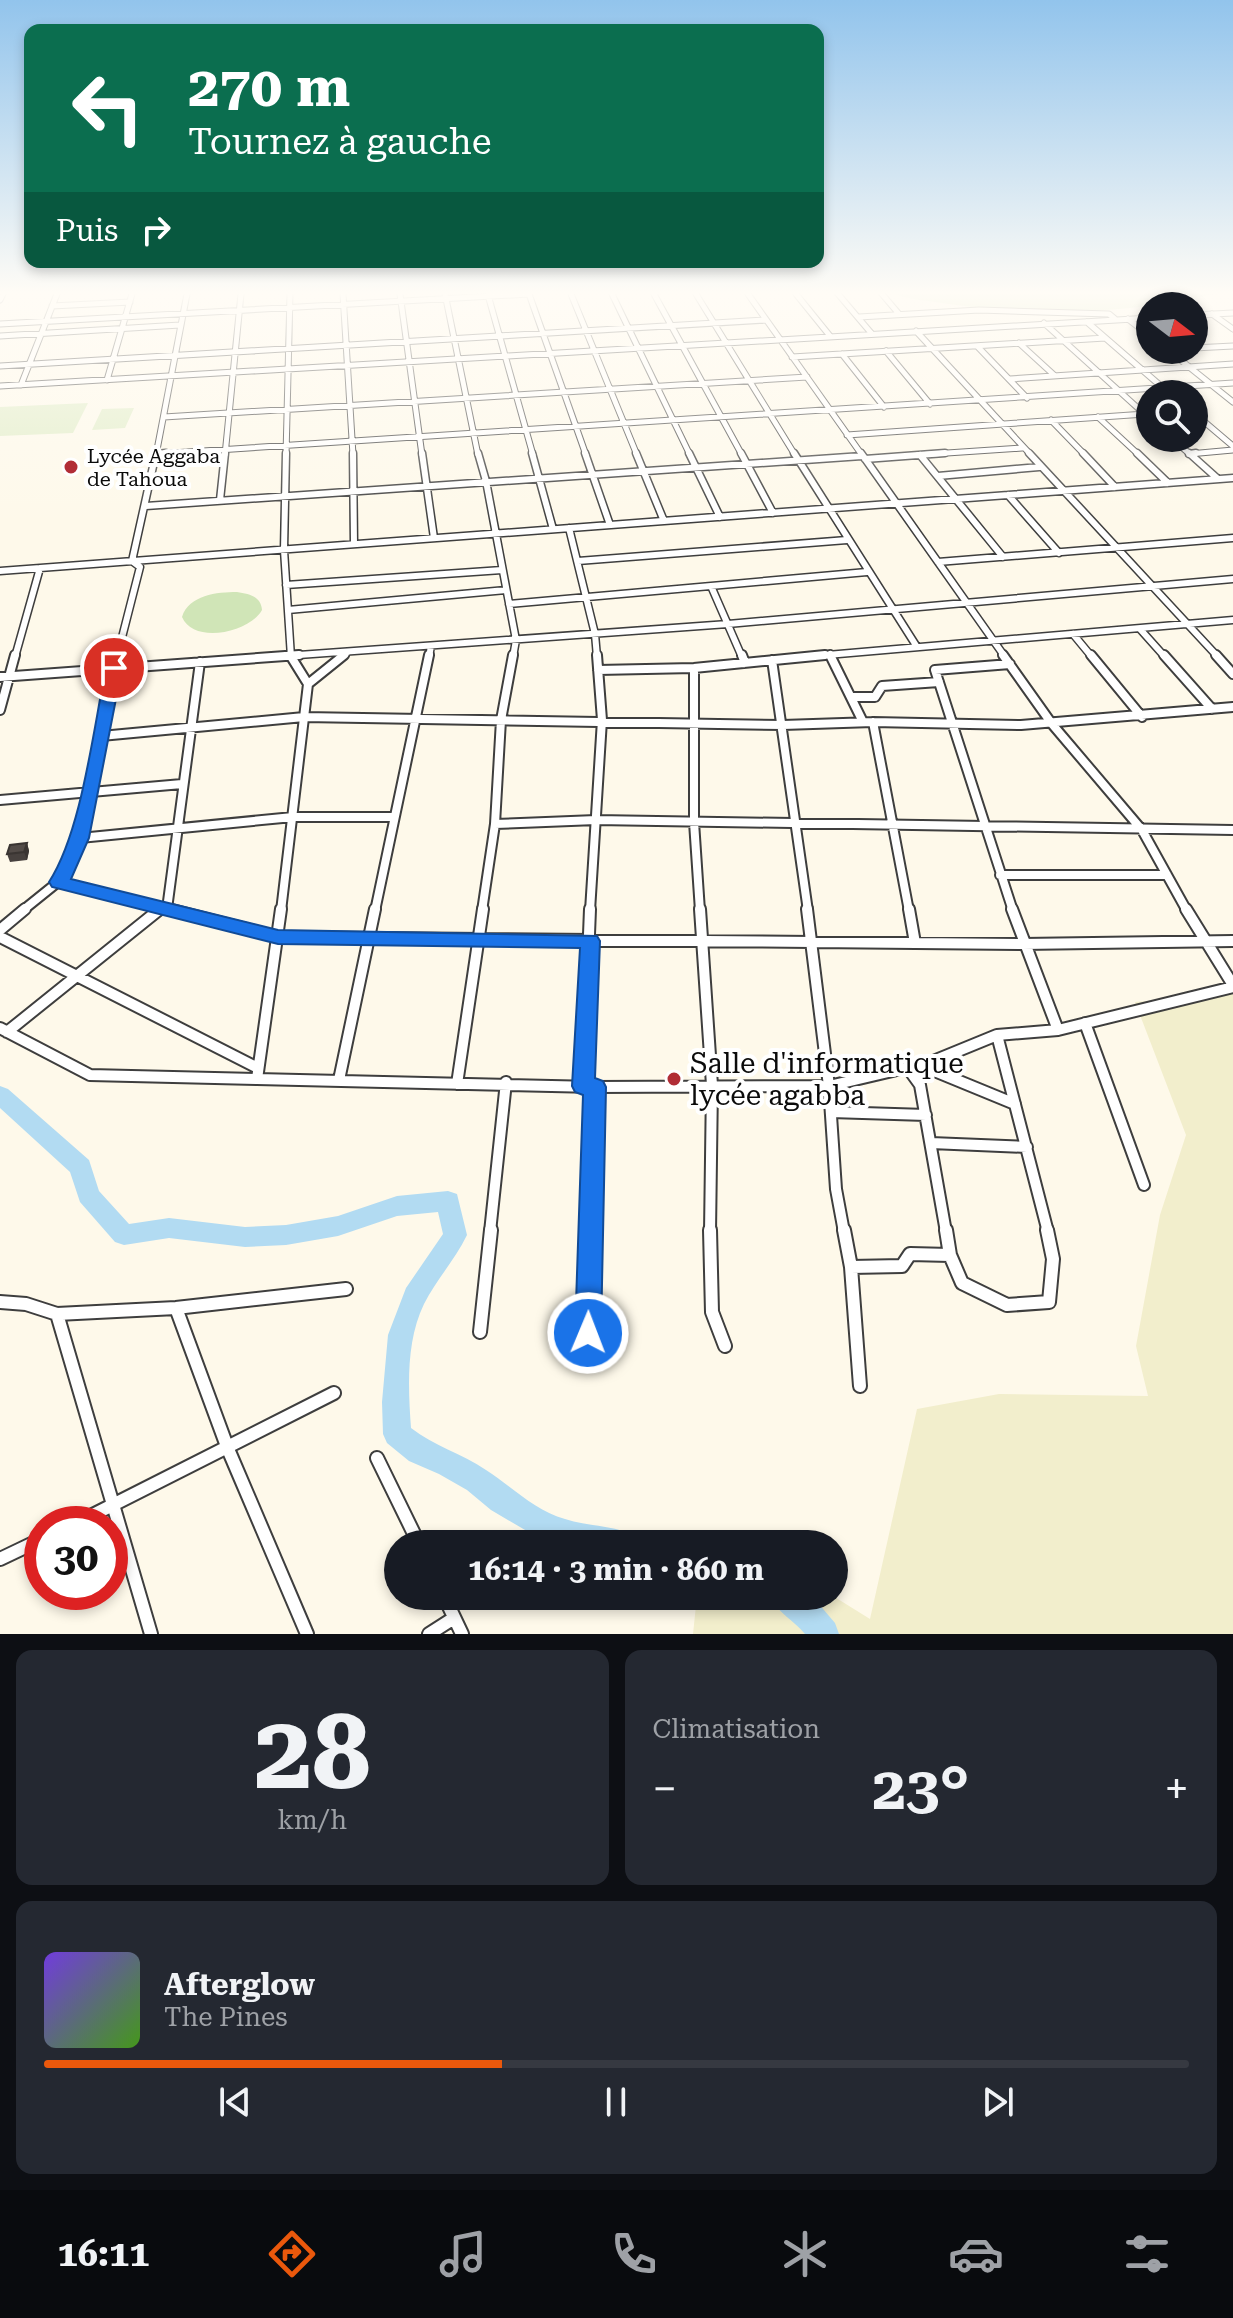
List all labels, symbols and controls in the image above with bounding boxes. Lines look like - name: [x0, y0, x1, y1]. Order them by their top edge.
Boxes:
- text: 270 m: [188, 54, 350, 120]
- icon: left: [56, 56, 160, 160]
- text: Tournez à gauche: [188, 121, 491, 163]
- icon: right: [134, 208, 178, 252]
- text: Puis: [56, 213, 118, 248]
- north arrow: [1136, 292, 1208, 364]
- map controls: [1136, 292, 1208, 452]
- button: search: [1136, 380, 1208, 452]
- place label: Lycée Aggaba de Tahoua: [87, 444, 220, 491]
- marker: Lycée Aggaba de Tahoua: [62, 458, 80, 476]
- pin: [80, 634, 148, 702]
- icon: arrive: [92, 646, 136, 690]
- place label: Salle d'informatique lycée agabba: [690, 1047, 964, 1112]
- marker: Salle d'informatique lycée agabba: [665, 1070, 683, 1088]
- position arrow: [546, 1291, 630, 1375]
- speed limit sign: 30: [24, 1506, 128, 1610]
- text: 16:14 · 3 min · 860 m: [468, 1552, 764, 1587]
- text: 28: [254, 1692, 370, 1813]
- text: Climatisation: [653, 1714, 820, 1744]
- text: 23°: [872, 1753, 969, 1824]
- text: −: [653, 1763, 677, 1815]
- text: +: [1164, 1763, 1189, 1815]
- text: km/h: [277, 1805, 347, 1835]
- text: Afterglow: [164, 1967, 315, 2002]
- text: The Pines: [164, 2002, 288, 2032]
- icon: previous: [213, 2080, 257, 2124]
- icon: pause: [594, 2080, 638, 2124]
- icon: next: [976, 2080, 1020, 2124]
- icon: directions: [264, 2226, 320, 2282]
- icon: music: [435, 2226, 491, 2282]
- icon: phone: [606, 2226, 662, 2282]
- icon: climate: [777, 2226, 833, 2282]
- icon: car: [948, 2226, 1004, 2282]
- icon: filters: [1119, 2226, 1175, 2282]
- text: 16:11: [58, 2233, 149, 2275]

